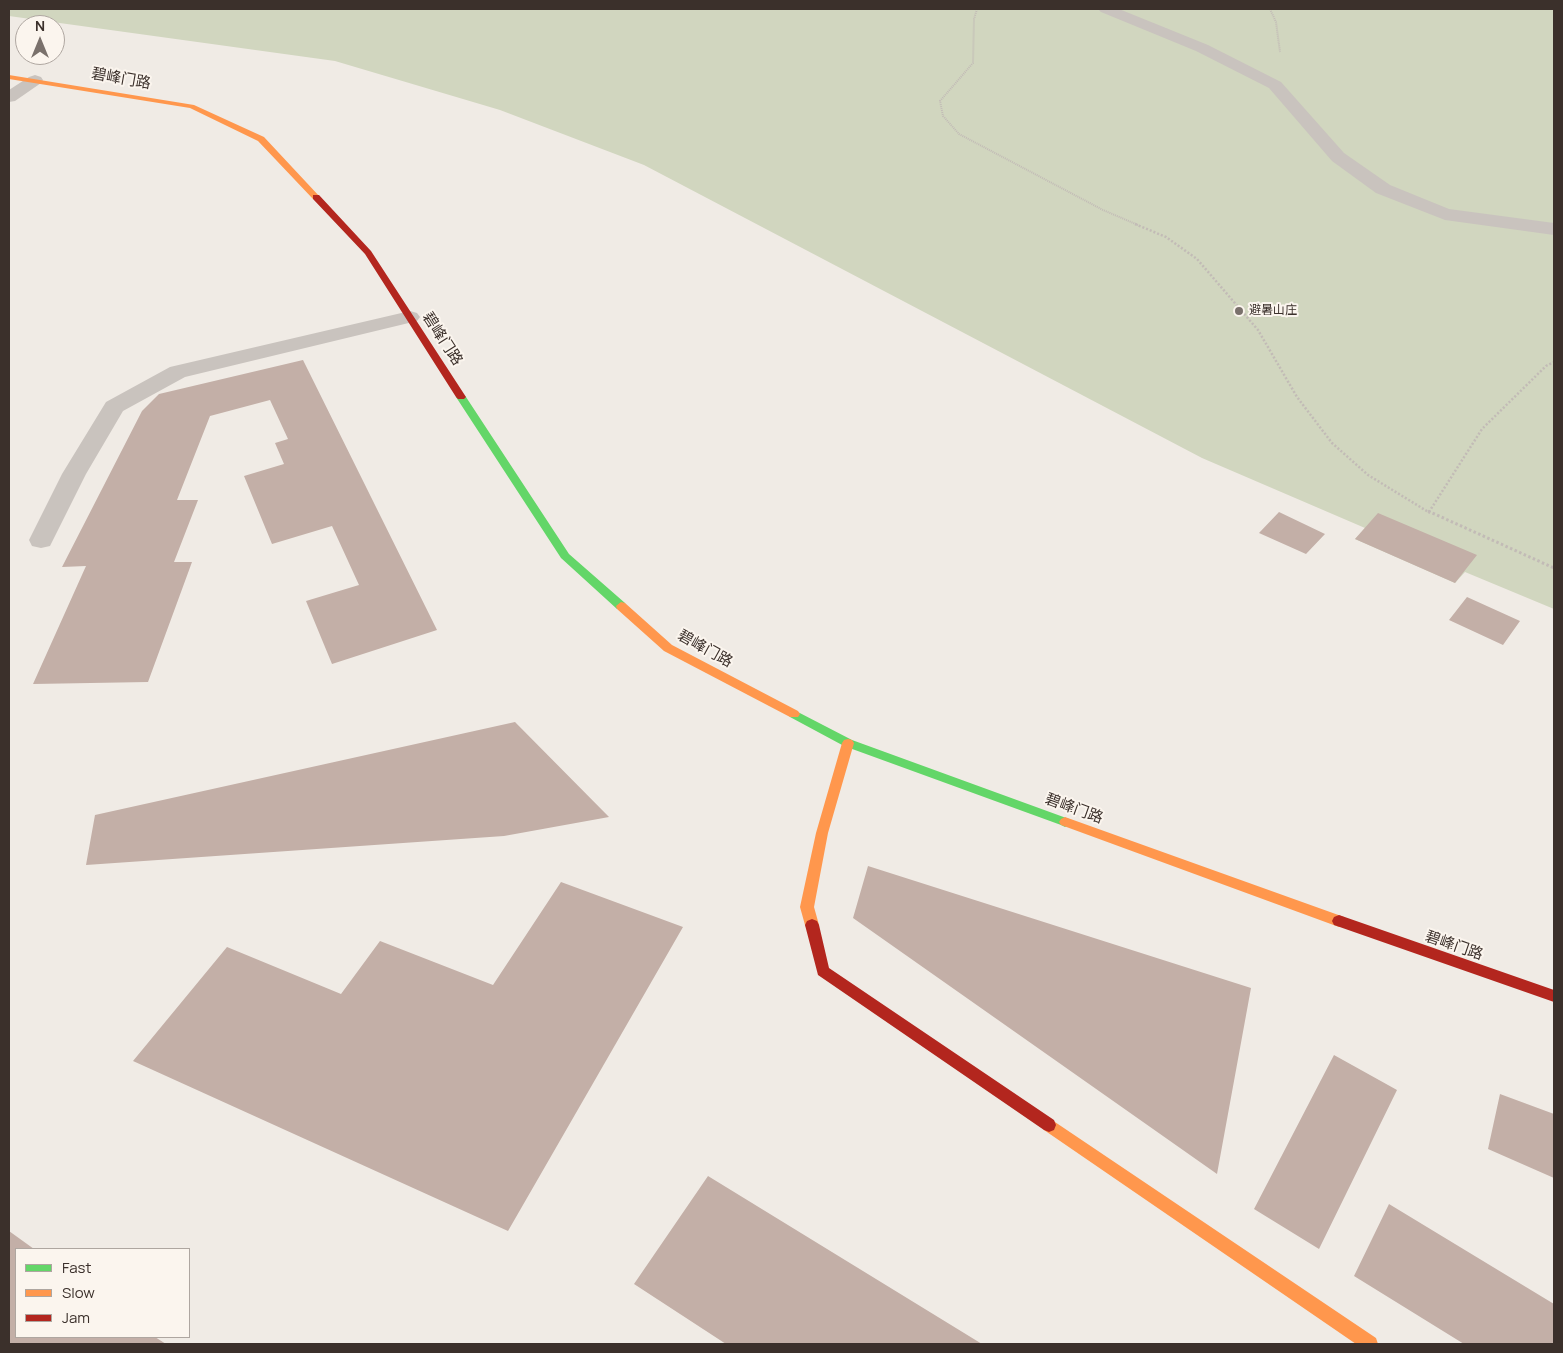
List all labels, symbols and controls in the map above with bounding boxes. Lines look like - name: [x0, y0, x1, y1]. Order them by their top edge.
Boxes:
- north arrow: [15, 15, 65, 65]
- text: N: [35, 16, 45, 35]
- street label: 碧峰门路: [90, 65, 152, 93]
- place label: 避暑山庄: [1249, 304, 1297, 318]
- marker: 避暑山庄: [1233, 305, 1245, 317]
- street label: 碧峰门路: [418, 309, 466, 369]
- street label: 碧峰门路: [674, 627, 736, 671]
- street label: 碧峰门路: [1043, 790, 1105, 828]
- street label: 碧峰门路: [1423, 928, 1485, 964]
- legend: [15, 1248, 190, 1338]
- text: Fast: [62, 1257, 91, 1278]
- text: Slow: [62, 1282, 95, 1303]
- text: Jam: [62, 1307, 90, 1328]

